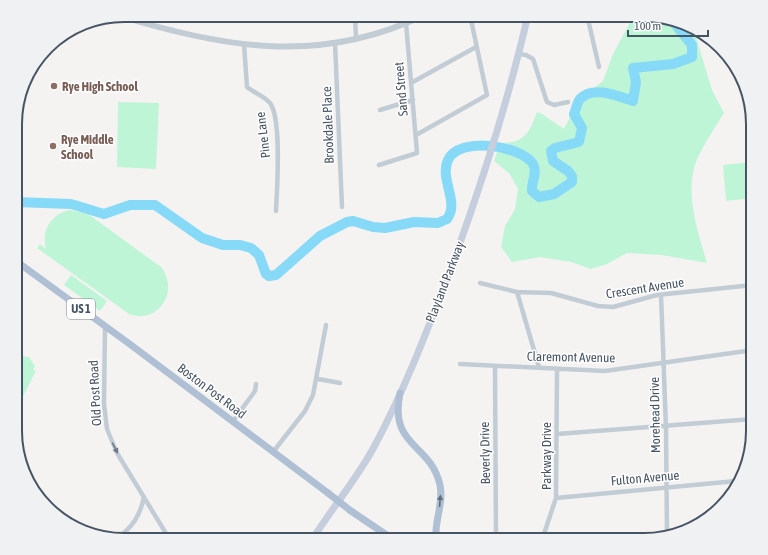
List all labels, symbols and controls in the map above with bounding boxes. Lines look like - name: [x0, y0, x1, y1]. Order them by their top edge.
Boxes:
- scale bar: [628, 12, 708, 38]
- text: 100 m: [634, 19, 661, 33]
- street label: Sand Street: [391, 61, 411, 117]
- place label: Rye High School: [62, 79, 138, 94]
- marker: Rye High School: [49, 81, 59, 91]
- street label: Brookdale Place: [319, 86, 337, 164]
- street label: Pine Lane: [253, 111, 273, 159]
- place label: Rye Middle School: [61, 132, 114, 162]
- marker: Rye Middle School: [48, 141, 58, 151]
- street label: Playland Parkway: [423, 239, 468, 325]
- street label: Crescent Avenue: [605, 274, 685, 302]
- road number: US 1: [67, 299, 95, 319]
- street label: Claremont Avenue: [527, 349, 615, 365]
- street label: Old Post Road: [86, 360, 104, 426]
- street label: Boston Post Road: [175, 360, 249, 422]
- street label: Morehead Drive: [647, 377, 663, 453]
- street label: Beverly Drive: [477, 421, 493, 484]
- street label: Parkway Drive: [539, 422, 554, 490]
- one-way arrow: [112, 442, 118, 454]
- street label: Fulton Avenue: [610, 468, 680, 488]
- one-way arrow: [437, 495, 444, 507]

